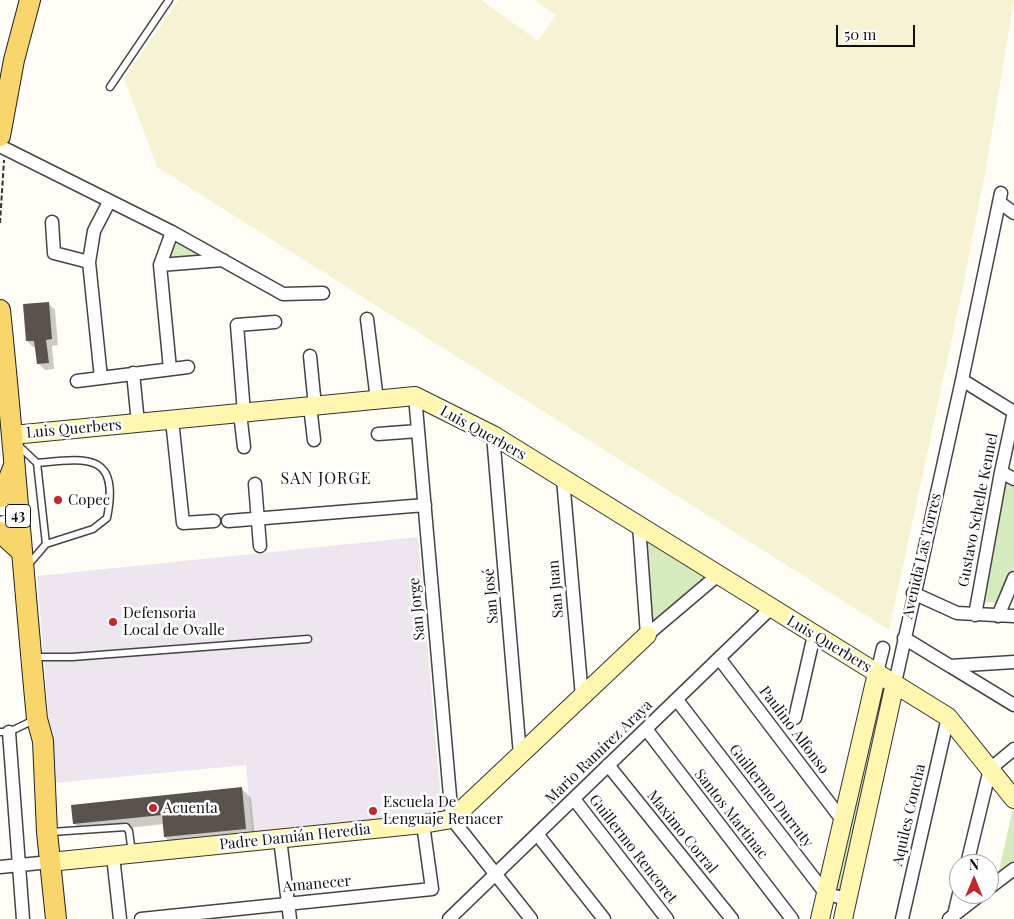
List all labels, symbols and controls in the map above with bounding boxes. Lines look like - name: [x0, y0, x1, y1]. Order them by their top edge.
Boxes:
- scale bar: [839, 15, 918, 47]
- text: 50 m: [844, 24, 876, 44]
- street label: Luis Querbers: [437, 402, 529, 464]
- street label: Luis Querbers: [26, 416, 122, 442]
- street label: Gustavo Schelle Kennel: [954, 431, 1002, 589]
- district label: SAN JORGE: [279, 469, 373, 489]
- place label: Copec: [68, 491, 110, 509]
- street label: Avenida Las Torres: [899, 491, 945, 621]
- marker: Copec: [52, 494, 64, 506]
- road number: 43: [6, 504, 30, 528]
- street label: San Juan: [545, 559, 567, 619]
- street label: San José: [480, 568, 502, 624]
- street label: San Jorge: [405, 577, 429, 641]
- place label: Defensoria Local de Ovalle: [123, 604, 225, 639]
- street label: Luis Querbers: [783, 612, 875, 676]
- marker: Defensoria Local de Ovalle: [107, 616, 119, 628]
- street label: Paulino Alfonso: [755, 683, 833, 777]
- street label: Mario Ramírez Araya: [542, 696, 656, 808]
- street label: Guillermo Durruty: [725, 741, 817, 851]
- street label: Aquiles Concha: [889, 762, 929, 868]
- street label: Santos Martinac: [690, 765, 772, 863]
- street label: Maximo Corral: [643, 787, 721, 877]
- street label: Guillermo Rencoret: [585, 791, 681, 907]
- place label: Escuela De Lenguaje Renacer: [383, 793, 503, 828]
- place label: Acuenta: [163, 799, 218, 817]
- marker: Acuenta: [147, 802, 159, 814]
- marker: Escuela De Lenguaje Renacer: [367, 805, 379, 817]
- street label: Padre Damián Heredia: [219, 820, 371, 854]
- north arrow: [949, 854, 999, 904]
- text: N: [969, 855, 979, 874]
- street label: Amanecer: [282, 872, 352, 896]

